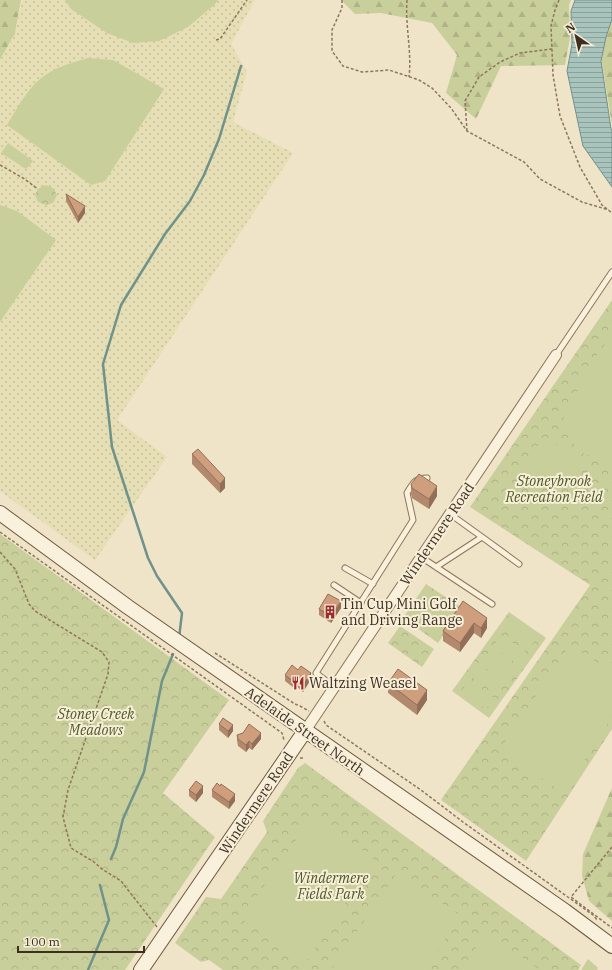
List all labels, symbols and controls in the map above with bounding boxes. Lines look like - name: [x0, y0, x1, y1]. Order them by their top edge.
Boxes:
- north arrow: [556, 16, 596, 56]
- text: N: [563, 19, 578, 36]
- park label: Stoneybrook Recreation Field: [505, 472, 603, 506]
- street label: Windermere Road: [396, 479, 478, 589]
- place label: Tin Cup Mini Golf and Driving Range: [341, 595, 463, 629]
- building icon: Tin Cup Mini Golf and Driving Range: [322, 604, 338, 620]
- place label: Waltzing Weasel: [309, 674, 417, 692]
- restaurant icon: Waltzing Weasel: [290, 675, 306, 691]
- street label: Adelaide Street North: [242, 683, 369, 779]
- park label: Stoney Creek Meadows: [56, 705, 135, 739]
- street label: Windermere Road: [215, 748, 297, 858]
- park label: Windermere Fields Park: [294, 869, 369, 903]
- scale bar: [18, 928, 144, 954]
- text: 100 m: [24, 934, 60, 949]

